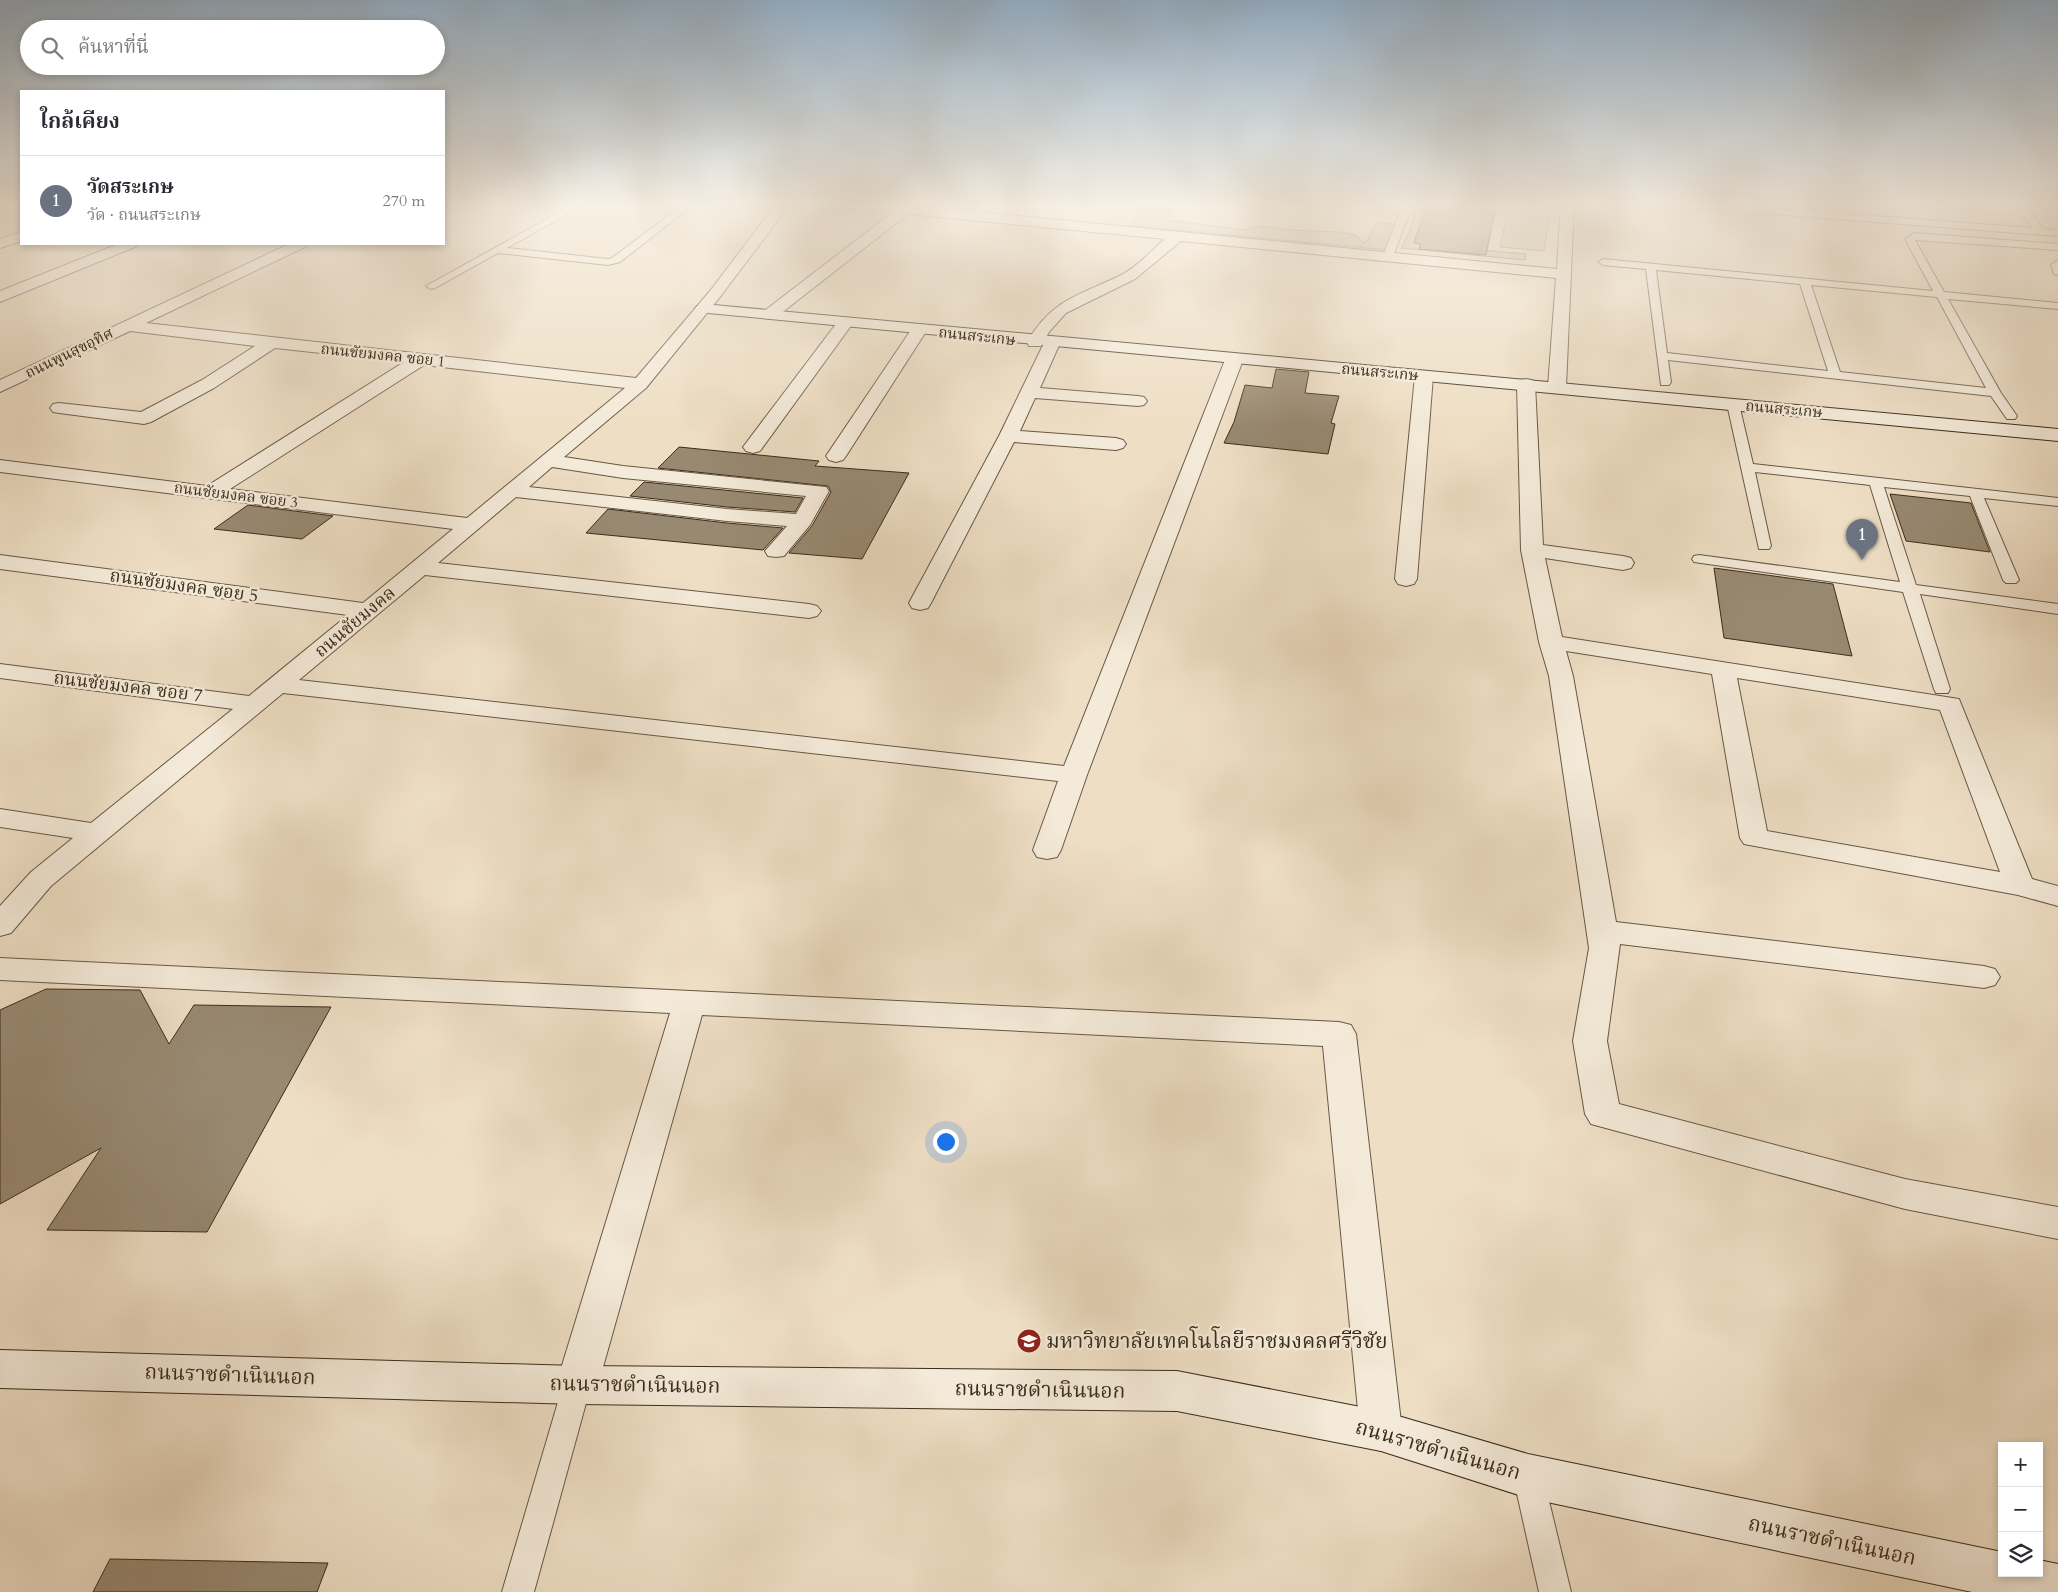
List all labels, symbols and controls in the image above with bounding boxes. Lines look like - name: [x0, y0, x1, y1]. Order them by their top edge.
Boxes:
- search box: [20, 20, 445, 75]
- icon: search: [38, 34, 66, 62]
- text: ค้นหาที่นี่: [78, 34, 149, 60]
- text: ใกล้เคียง: [40, 107, 120, 136]
- text: วัดสระเกษ: [87, 174, 174, 200]
- text: 1: [52, 190, 60, 212]
- text: 270 m: [383, 190, 425, 212]
- text: วัด · ถนนสระเกษ: [87, 204, 201, 226]
- street label: ถนนสระเกษ: [937, 322, 1017, 350]
- street label: ถนนพูนสุขอุทิศ: [22, 323, 117, 384]
- street label: ถนนชัยมงคล ซอย 1: [320, 339, 446, 371]
- street label: ถนนสระเกษ: [1341, 359, 1420, 385]
- street label: ถนนสระเกษ: [1745, 396, 1824, 422]
- street label: ถนนชัยมงคล ซอย 3: [173, 477, 299, 513]
- pin: 1: [1846, 519, 1878, 560]
- street label: ถนนชัยมงคล ซอย 5: [108, 563, 260, 609]
- street label: ถนนชัยมงคล: [309, 581, 401, 663]
- street label: ถนนชัยมงคล ซอย 7: [52, 665, 204, 709]
- your location: [933, 1129, 959, 1155]
- place label: มหาวิทยาลัยเทคโนโลยีราชมงคลศรีวิชัย: [1046, 1326, 1387, 1356]
- school or university icon: มหาวิทยาลัยเทคโนโลยีราชมงคลศรีวิชัย: [1016, 1328, 1042, 1354]
- street label: ถนนราชดำเนินนอก: [144, 1358, 316, 1392]
- street label: ถนนราชดำเนินนอก: [549, 1369, 721, 1401]
- street label: ถนนราชดำเนินนอก: [954, 1374, 1126, 1406]
- street label: ถนนราชดำเนินนอก: [1352, 1412, 1524, 1488]
- map controls: [1998, 1442, 2043, 1577]
- button: +: [1998, 1442, 2043, 1487]
- button: −: [1998, 1487, 2043, 1532]
- street label: ถนนราชดำเนินนอก: [1745, 1509, 1919, 1573]
- button: layers: [1998, 1532, 2043, 1577]

